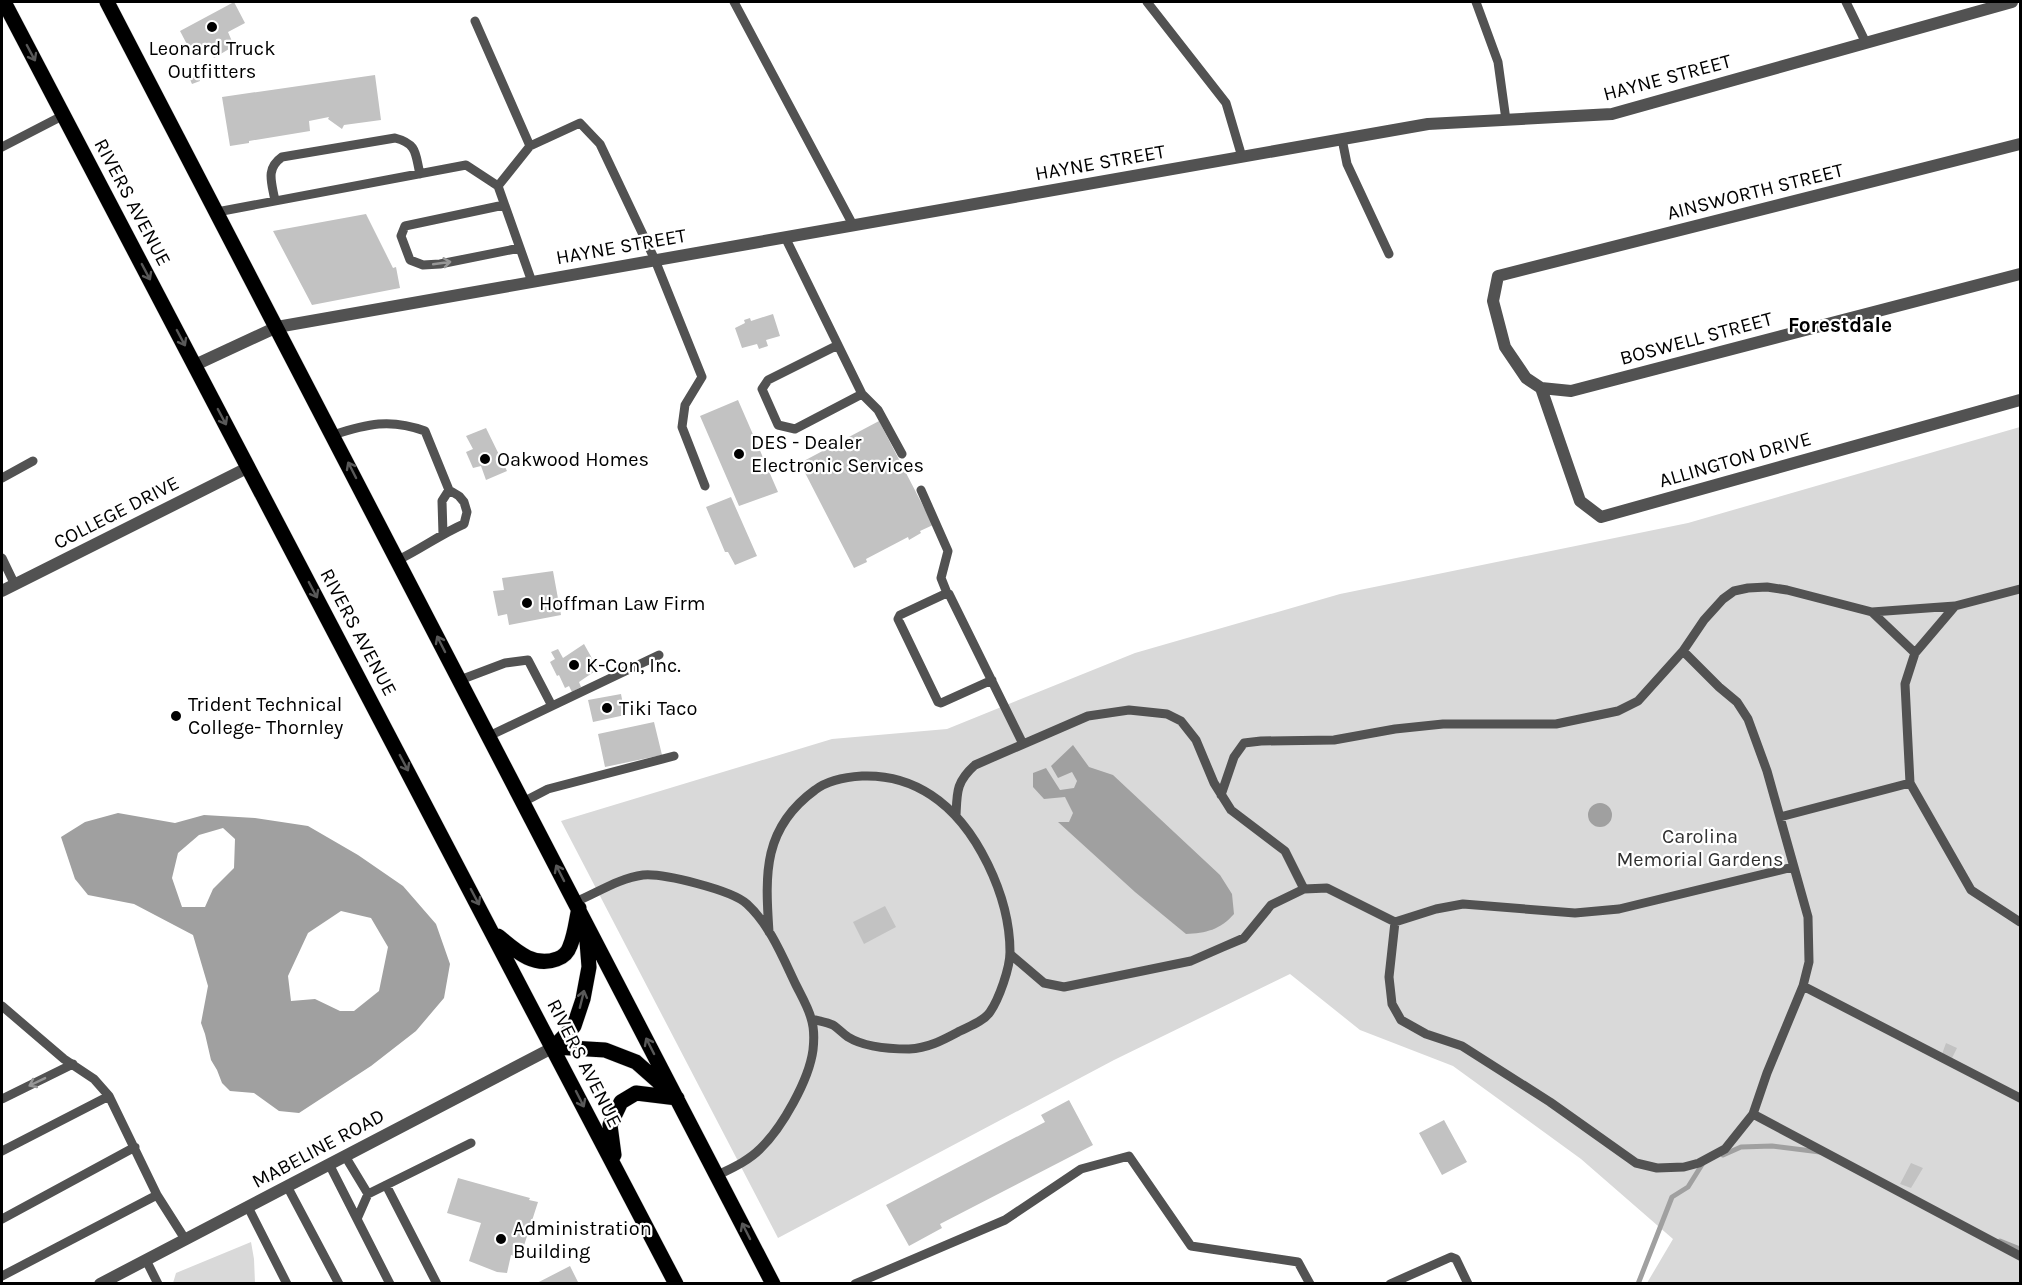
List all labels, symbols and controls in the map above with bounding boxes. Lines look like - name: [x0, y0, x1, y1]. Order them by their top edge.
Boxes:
- marker: Leonard Truck Outfitters: [205, 20, 219, 34]
- place label: Leonard Truck Outfitters: [149, 37, 275, 83]
- one-way arrow: [26, 44, 37, 62]
- street label: HAYNE STREET: [1600, 49, 1734, 106]
- street label: RIVERS AVENUE: [89, 135, 176, 270]
- street label: HAYNE STREET: [1033, 140, 1167, 185]
- street label: AINSWORTH STREET: [1665, 158, 1846, 225]
- street label: HAYNE STREET: [554, 224, 688, 269]
- one-way arrow: [431, 258, 451, 269]
- one-way arrow: [141, 263, 153, 281]
- street label: BOSWELL STREET: [1617, 307, 1775, 370]
- district label: Forestdale: [1788, 313, 1892, 337]
- one-way arrow: [176, 328, 187, 346]
- one-way arrow: [217, 408, 229, 426]
- street label: ALLINGTON DRIVE: [1656, 427, 1814, 492]
- place label: DES - Dealer Electronic Services: [751, 431, 924, 477]
- marker: DES - Dealer Electronic Services: [732, 447, 746, 461]
- place label: Oakwood Homes: [497, 448, 649, 471]
- marker: Oakwood Homes: [478, 452, 492, 466]
- one-way arrow: [345, 462, 357, 480]
- street label: COLLEGE DRIVE: [50, 471, 183, 554]
- street label: RIVERS AVENUE: [315, 565, 402, 700]
- one-way arrow: [307, 581, 319, 598]
- place label: Hoffman Law Firm: [539, 592, 706, 615]
- marker: Hoffman Law Firm: [520, 596, 534, 610]
- one-way arrow: [435, 635, 446, 653]
- place label: K-Con, Inc.: [586, 654, 681, 677]
- marker: K-Con, Inc.: [567, 658, 581, 672]
- place label: Trident Technical College- Thornley: [188, 693, 343, 739]
- place label: Tiki Taco: [619, 697, 697, 720]
- marker: Tiki Taco: [600, 701, 614, 715]
- marker: Trident Technical College- Thornley: [169, 709, 183, 723]
- one-way arrow: [399, 753, 410, 771]
- park label: Carolina Memorial Gardens: [1616, 825, 1784, 871]
- one-way arrow: [554, 864, 565, 882]
- one-way arrow: [470, 888, 481, 906]
- one-way arrow: [577, 989, 589, 1008]
- street label: RIVERS AVENUE: [542, 995, 627, 1131]
- one-way arrow: [644, 1037, 655, 1055]
- one-way arrow: [29, 1077, 47, 1088]
- one-way arrow: [575, 1090, 587, 1108]
- street label: MABELINE ROAD: [248, 1104, 388, 1193]
- place label: Administration Building: [513, 1217, 652, 1263]
- one-way arrow: [740, 1223, 752, 1241]
- marker: Administration Building: [494, 1232, 508, 1246]

